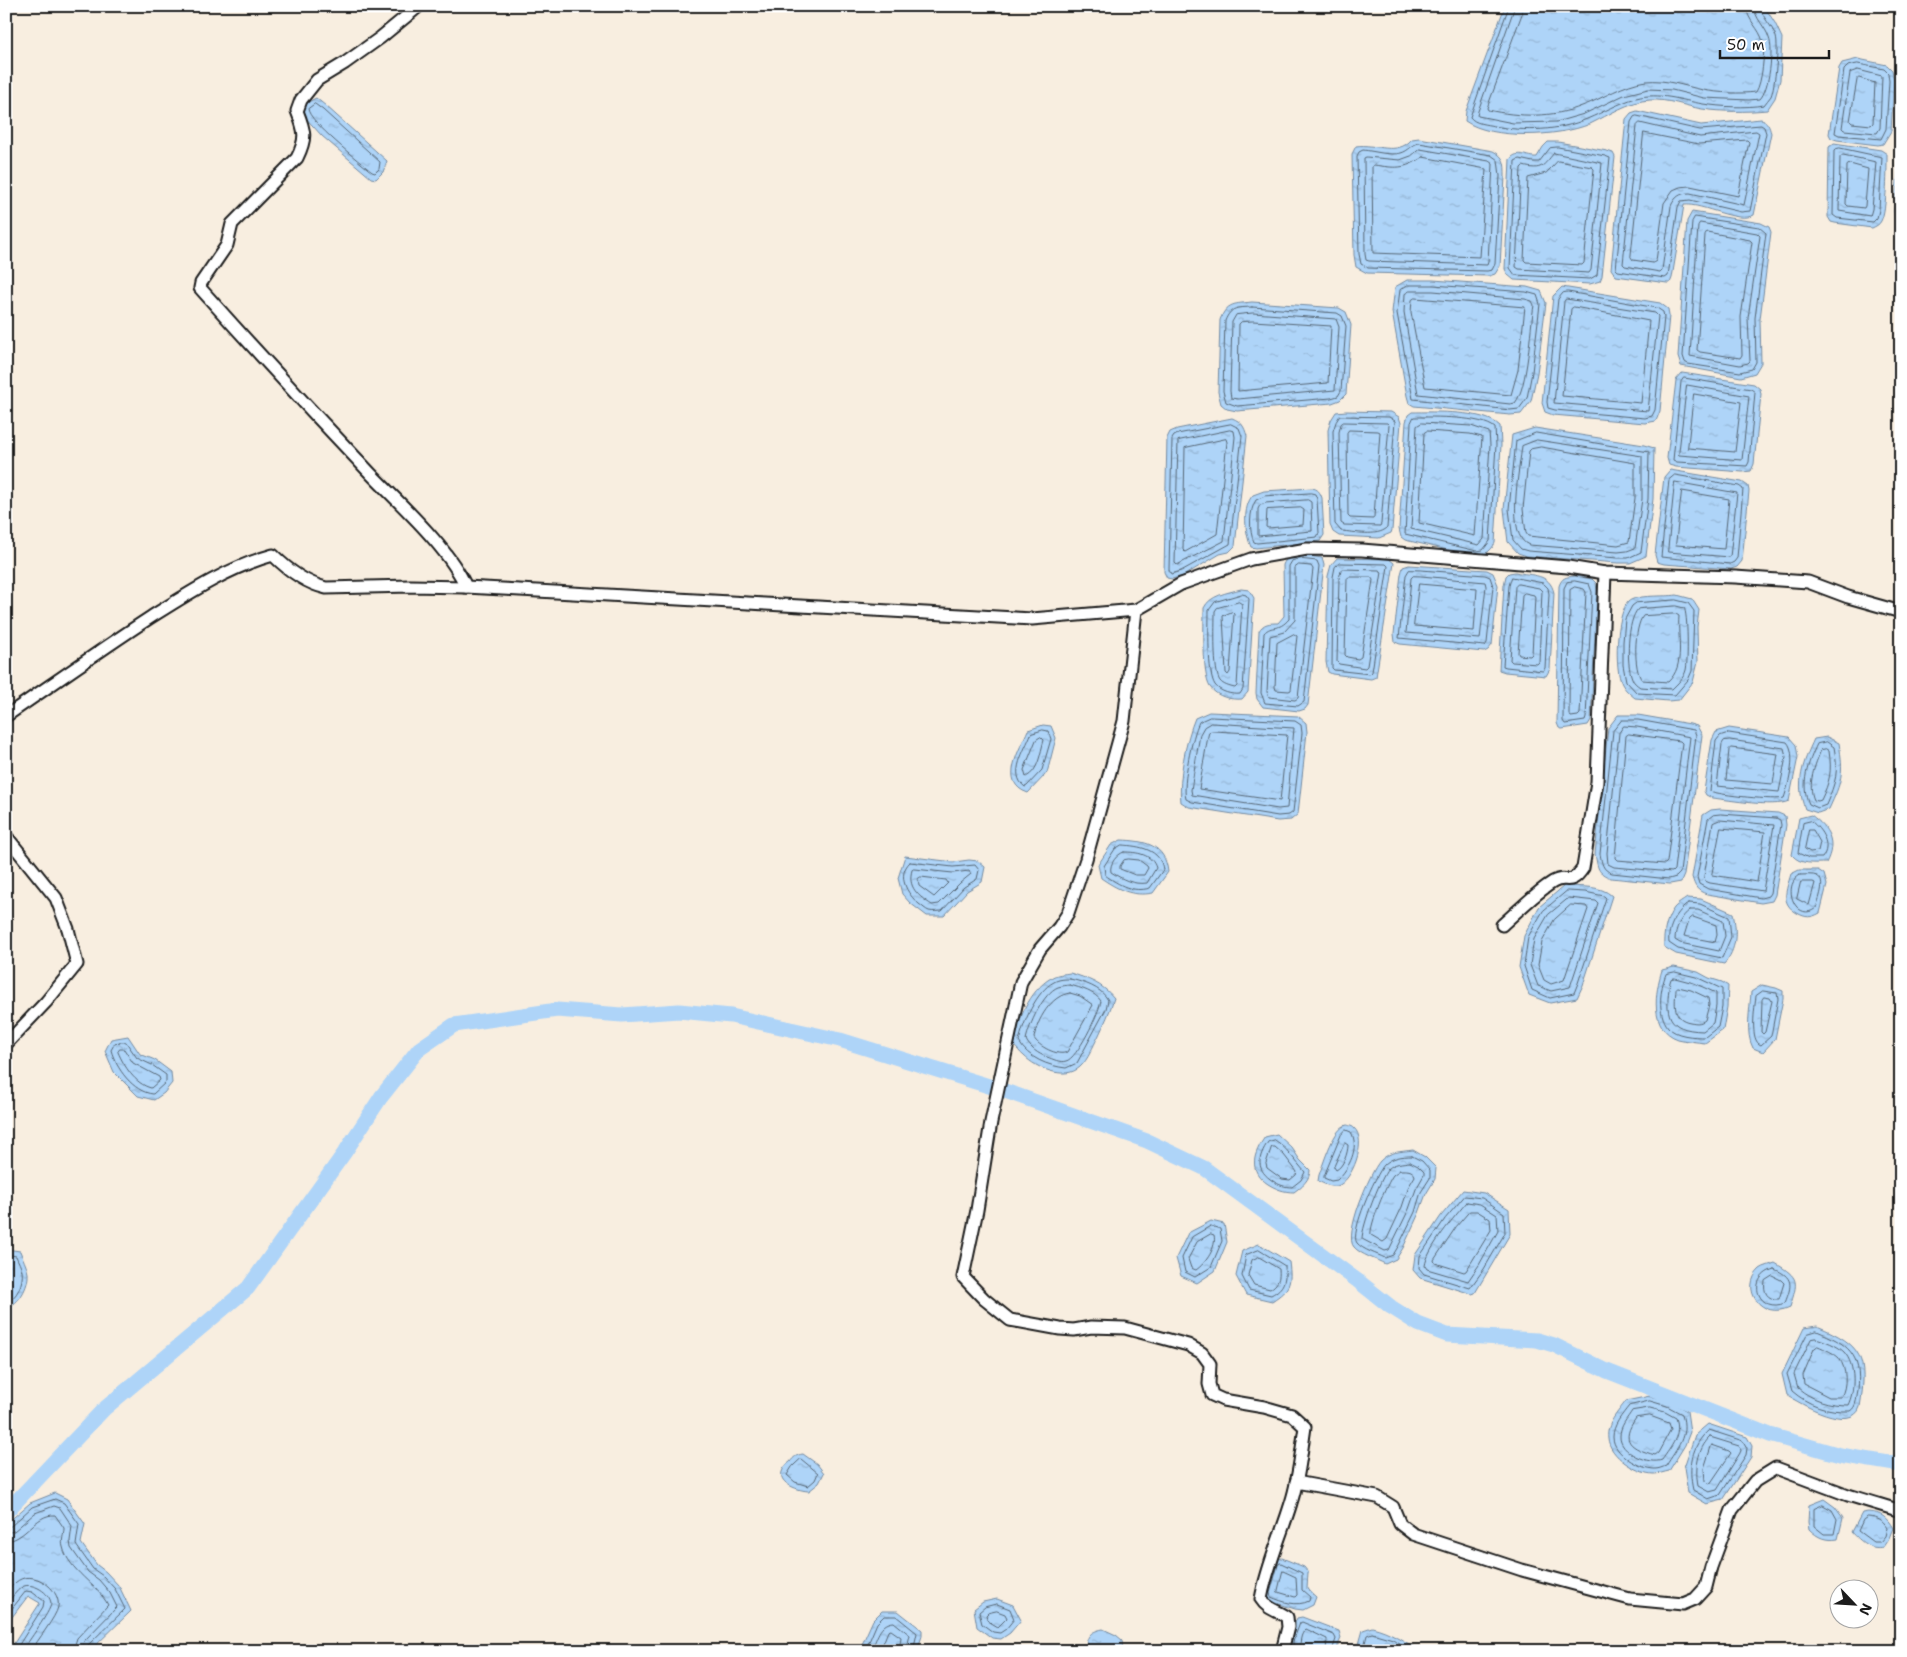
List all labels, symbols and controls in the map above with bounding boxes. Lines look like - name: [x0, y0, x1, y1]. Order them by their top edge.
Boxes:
- scale bar: [1720, 28, 1828, 60]
- text: 50 m: [1727, 35, 1765, 55]
- north arrow: [1830, 1580, 1880, 1630]
- text: N: [1855, 1601, 1876, 1618]

